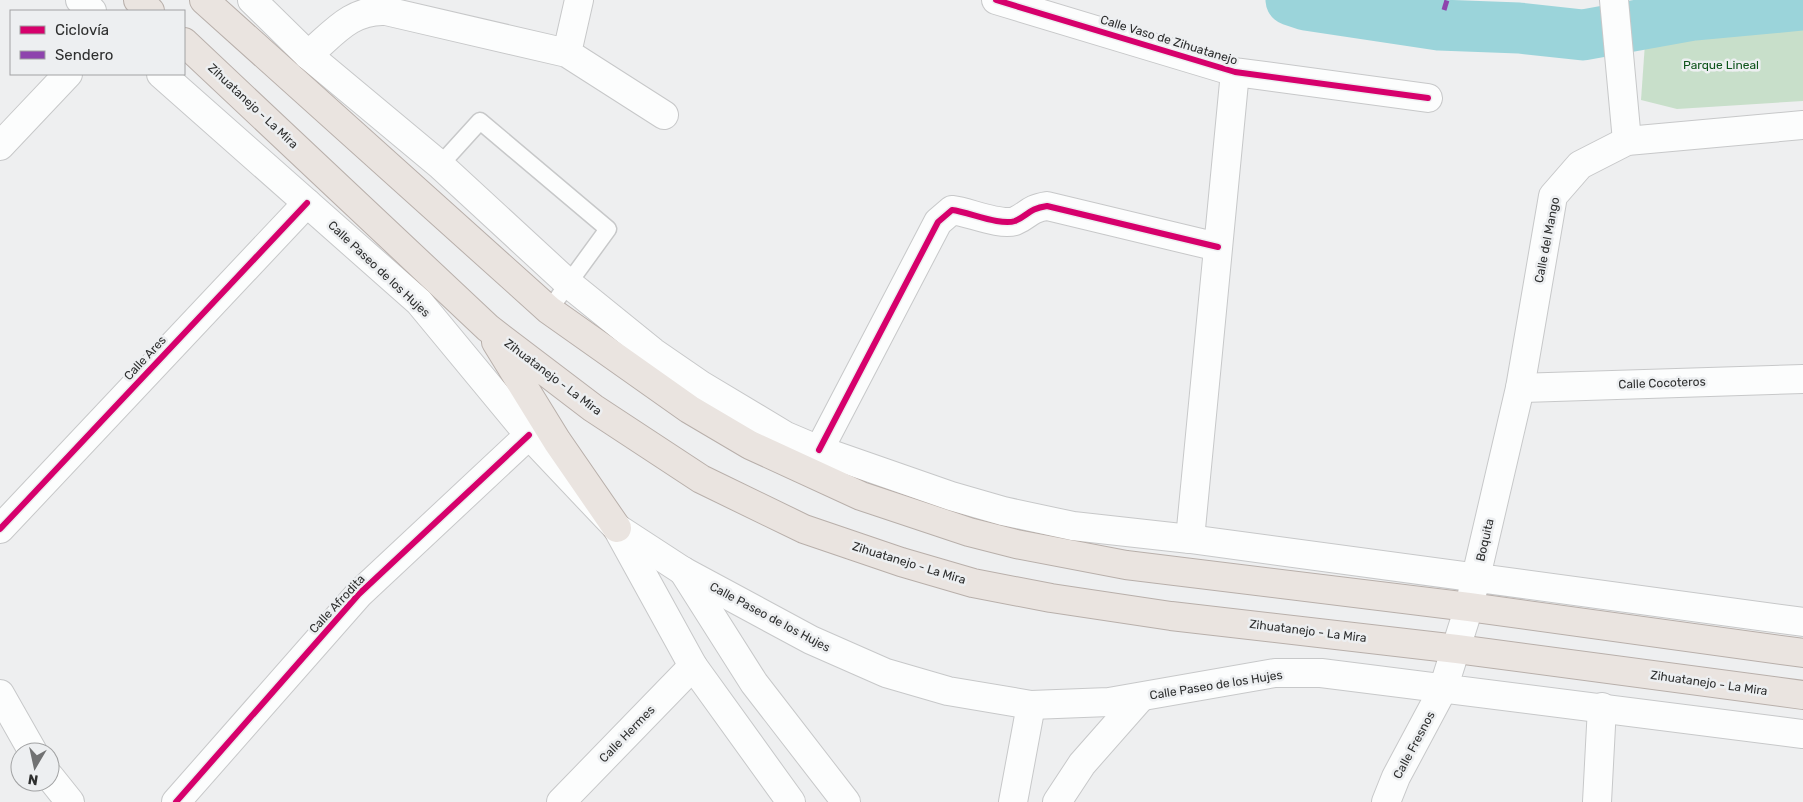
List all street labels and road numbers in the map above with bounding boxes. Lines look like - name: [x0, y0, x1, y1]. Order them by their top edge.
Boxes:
- street label: Calle Vaso de Zihuatanejo: [1099, 12, 1239, 68]
- street label: Zihuatanejo - La Mira: [205, 61, 301, 151]
- street label: Calle del Mango: [1532, 196, 1562, 284]
- street label: Calle Paseo de los Hujes: [325, 218, 433, 320]
- street label: Calle Ares: [121, 333, 169, 383]
- street label: Zihuatanejo - La Mira: [502, 336, 604, 418]
- street label: Calle Cocoteros: [1618, 374, 1706, 392]
- street label: Boquita: [1473, 517, 1497, 563]
- street label: Zihuatanejo - La Mira: [851, 539, 967, 587]
- street label: Calle Afrodita: [306, 572, 368, 636]
- street label: Calle Paseo de los Hujes: [707, 579, 833, 655]
- street label: Zihuatanejo - La Mira: [1249, 617, 1367, 645]
- street label: Calle Paseo de los Hujes: [1149, 668, 1283, 702]
- street label: Zihuatanejo - La Mira: [1650, 668, 1768, 698]
- street label: Calle Hermes: [596, 703, 658, 765]
- street label: Calle Fresnos: [1390, 709, 1438, 781]

